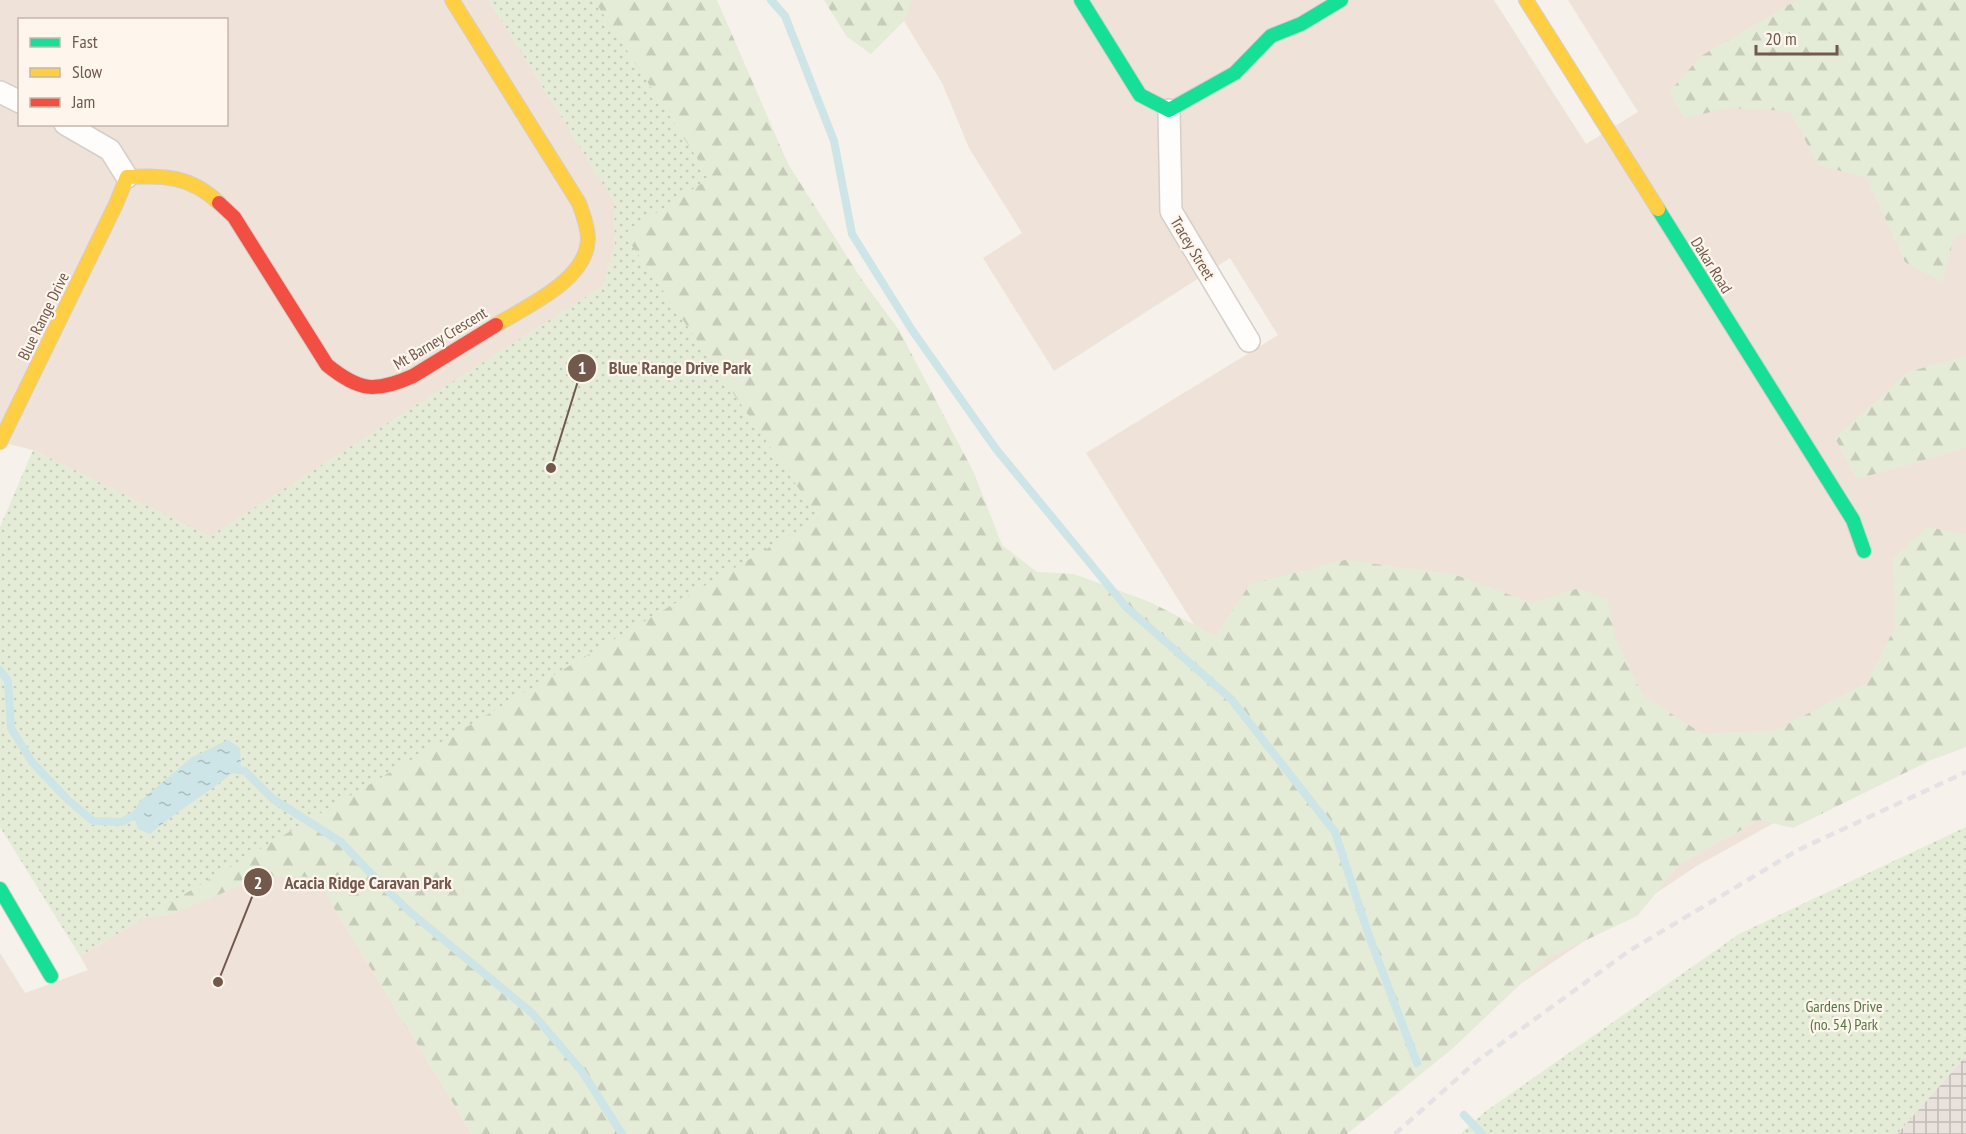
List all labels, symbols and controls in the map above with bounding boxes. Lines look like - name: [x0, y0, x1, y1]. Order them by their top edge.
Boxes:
- legend: [18, 18, 228, 126]
- scale bar: [1756, 18, 1837, 56]
- text: 20 m: [1765, 27, 1797, 50]
- text: Fast: [72, 30, 98, 53]
- text: Slow: [72, 60, 103, 83]
- text: Jam: [71, 90, 95, 113]
- street label: Tracey Street: [1166, 213, 1220, 284]
- street label: Dakar Road: [1687, 233, 1737, 297]
- street label: Blue Range Drive: [13, 269, 73, 363]
- street label: Mt Barney Crescent: [390, 302, 491, 374]
- callout: Blue Range Drive Park: [567, 350, 763, 386]
- text: 1: [578, 356, 586, 379]
- text: Blue Range Drive Park: [609, 356, 752, 379]
- callout: Acacia Ridge Caravan Park: [243, 864, 464, 900]
- text: 2: [254, 871, 262, 894]
- text: Acacia Ridge Caravan Park: [283, 871, 452, 894]
- park label: Gardens Drive (no. 54) Park: [1805, 996, 1883, 1034]

